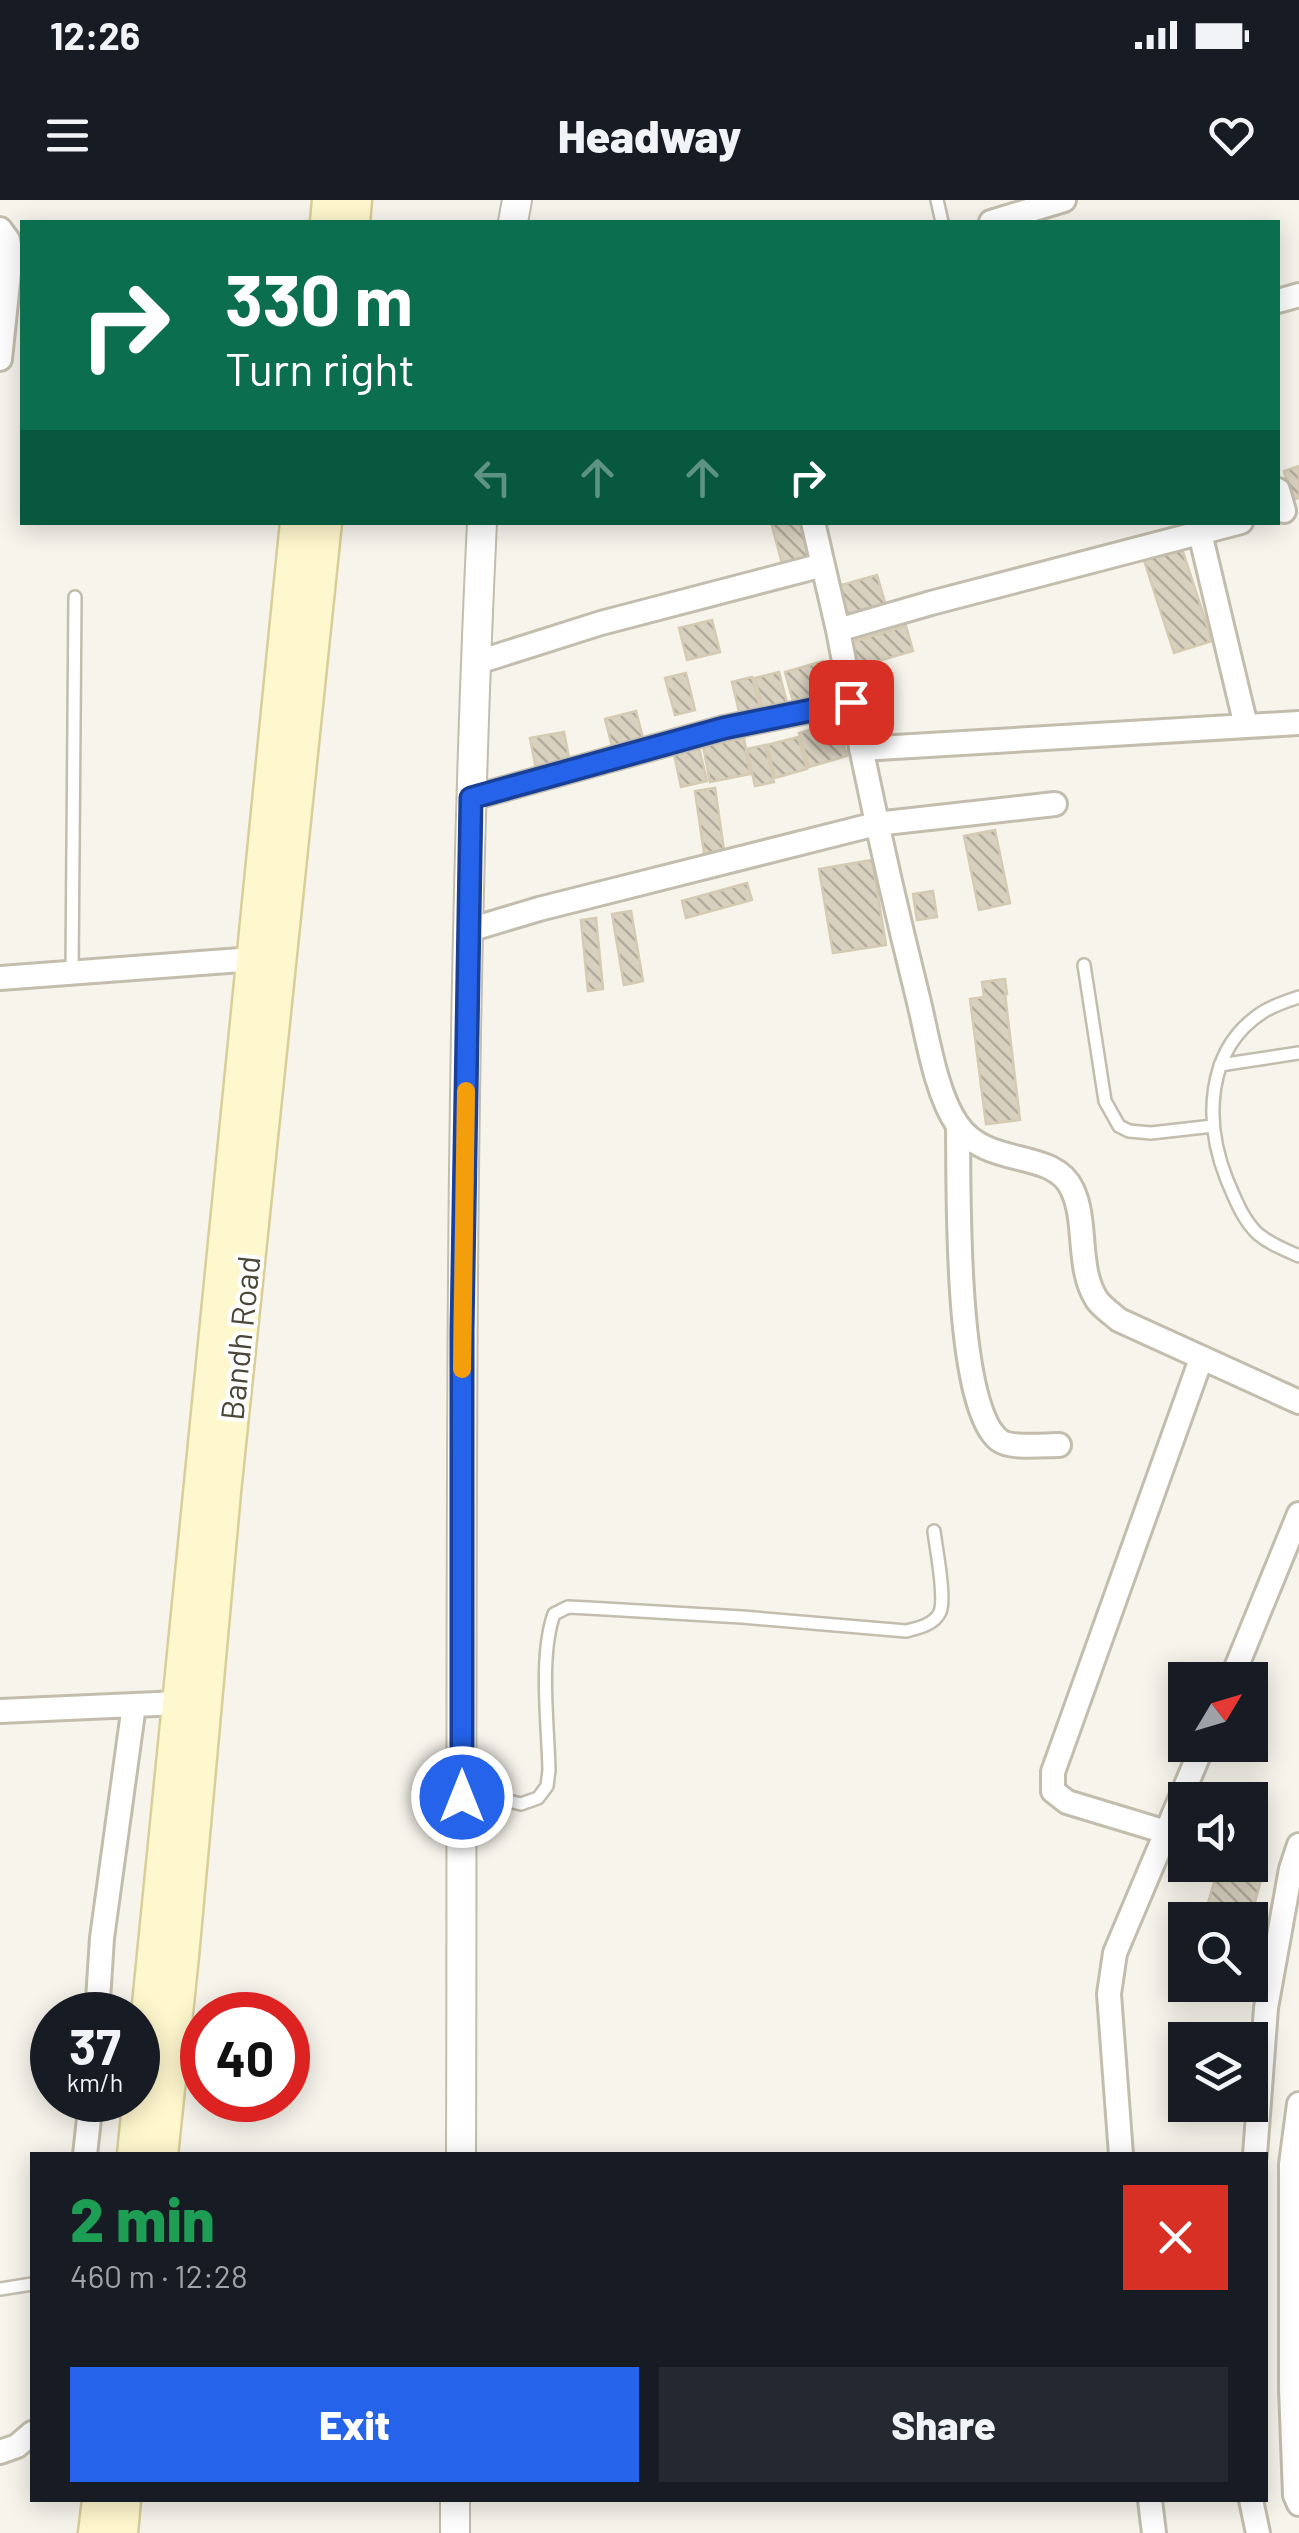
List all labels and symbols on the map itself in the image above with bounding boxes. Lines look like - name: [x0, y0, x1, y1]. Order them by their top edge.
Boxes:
- pin: [809, 660, 894, 745]
- street label: Bandh Road: [211, 1254, 267, 1422]
- north arrow: [1168, 1662, 1268, 1762]
- position arrow: [410, 1745, 514, 1849]
- speed limit sign: 40: [180, 1992, 310, 2122]

